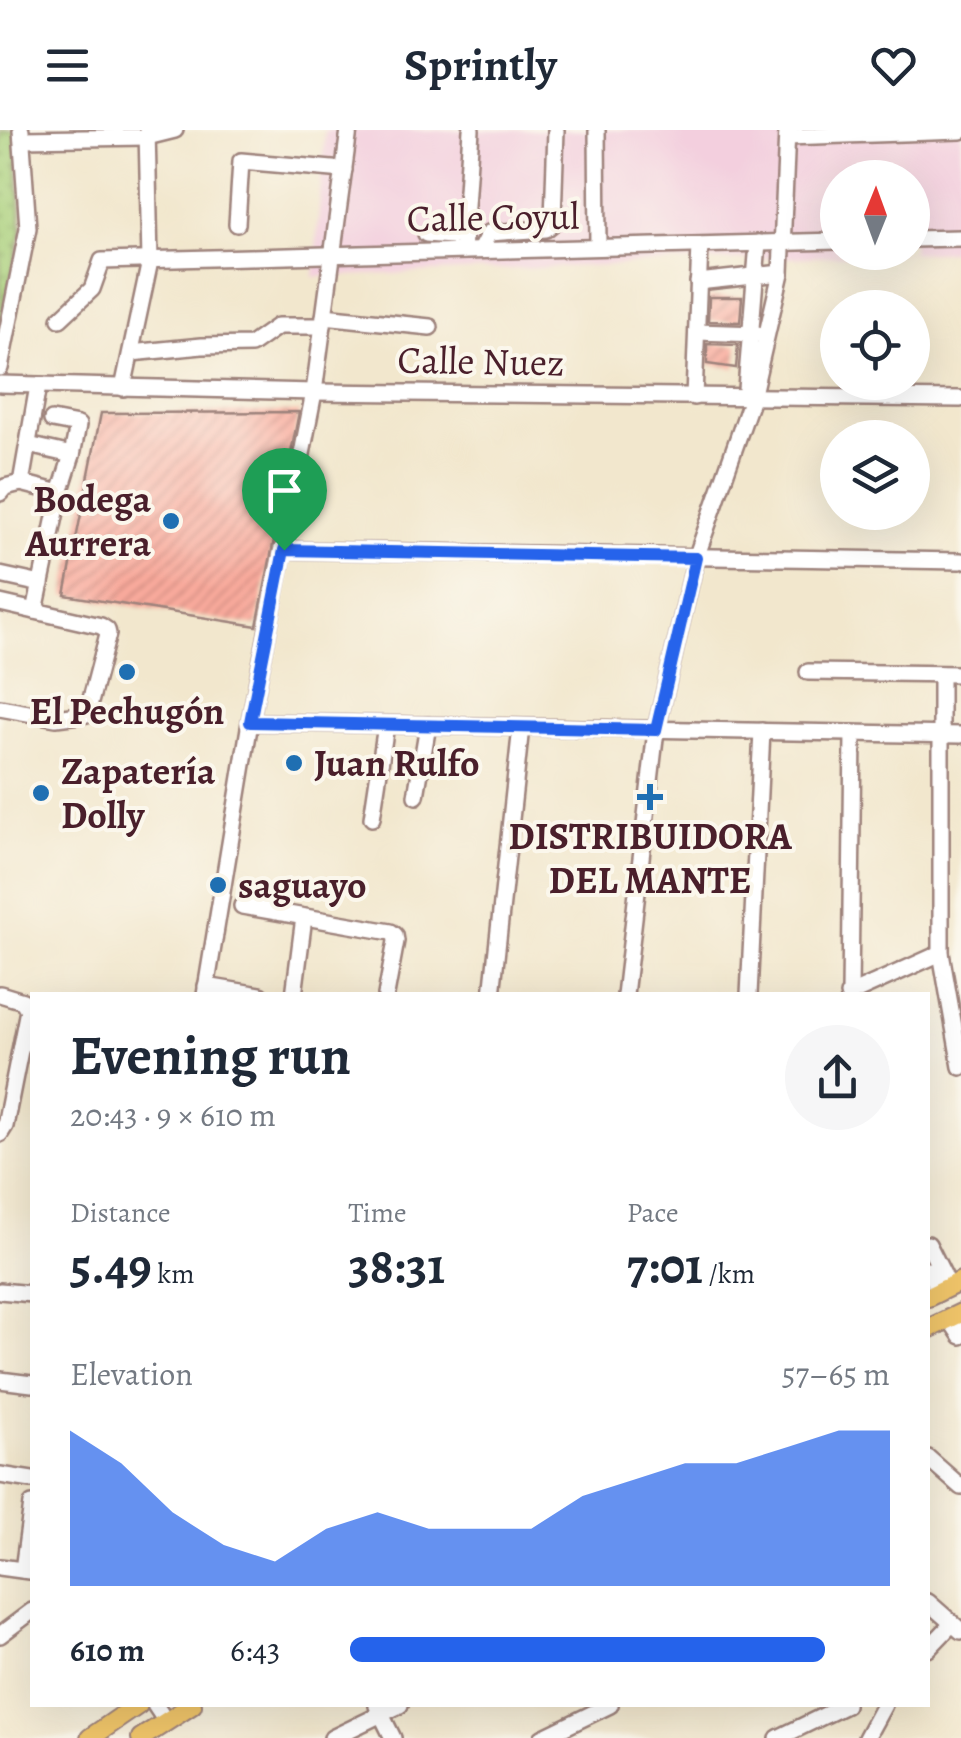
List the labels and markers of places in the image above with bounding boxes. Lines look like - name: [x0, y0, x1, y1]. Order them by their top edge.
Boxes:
- pin: [242, 448, 327, 551]
- place label: Bodega Aurrera: [24, 473, 152, 569]
- marker: Bodega Aurrera: [160, 510, 182, 532]
- marker: El Pechugón: [116, 661, 138, 683]
- place label: El Pechugón: [30, 685, 224, 737]
- place label: Juan Rulfo: [314, 737, 480, 789]
- place label: Zapatería Dolly: [61, 745, 216, 841]
- marker: Juan Rulfo: [283, 752, 305, 774]
- marker: Zapatería Dolly: [30, 782, 52, 804]
- marker: DISTRIBUIDORA DEL MANTE: [639, 786, 661, 808]
- place label: DISTRIBUIDORA DEL MANTE: [508, 810, 793, 906]
- place label: saguayo: [238, 859, 367, 911]
- marker: saguayo: [207, 874, 229, 896]

